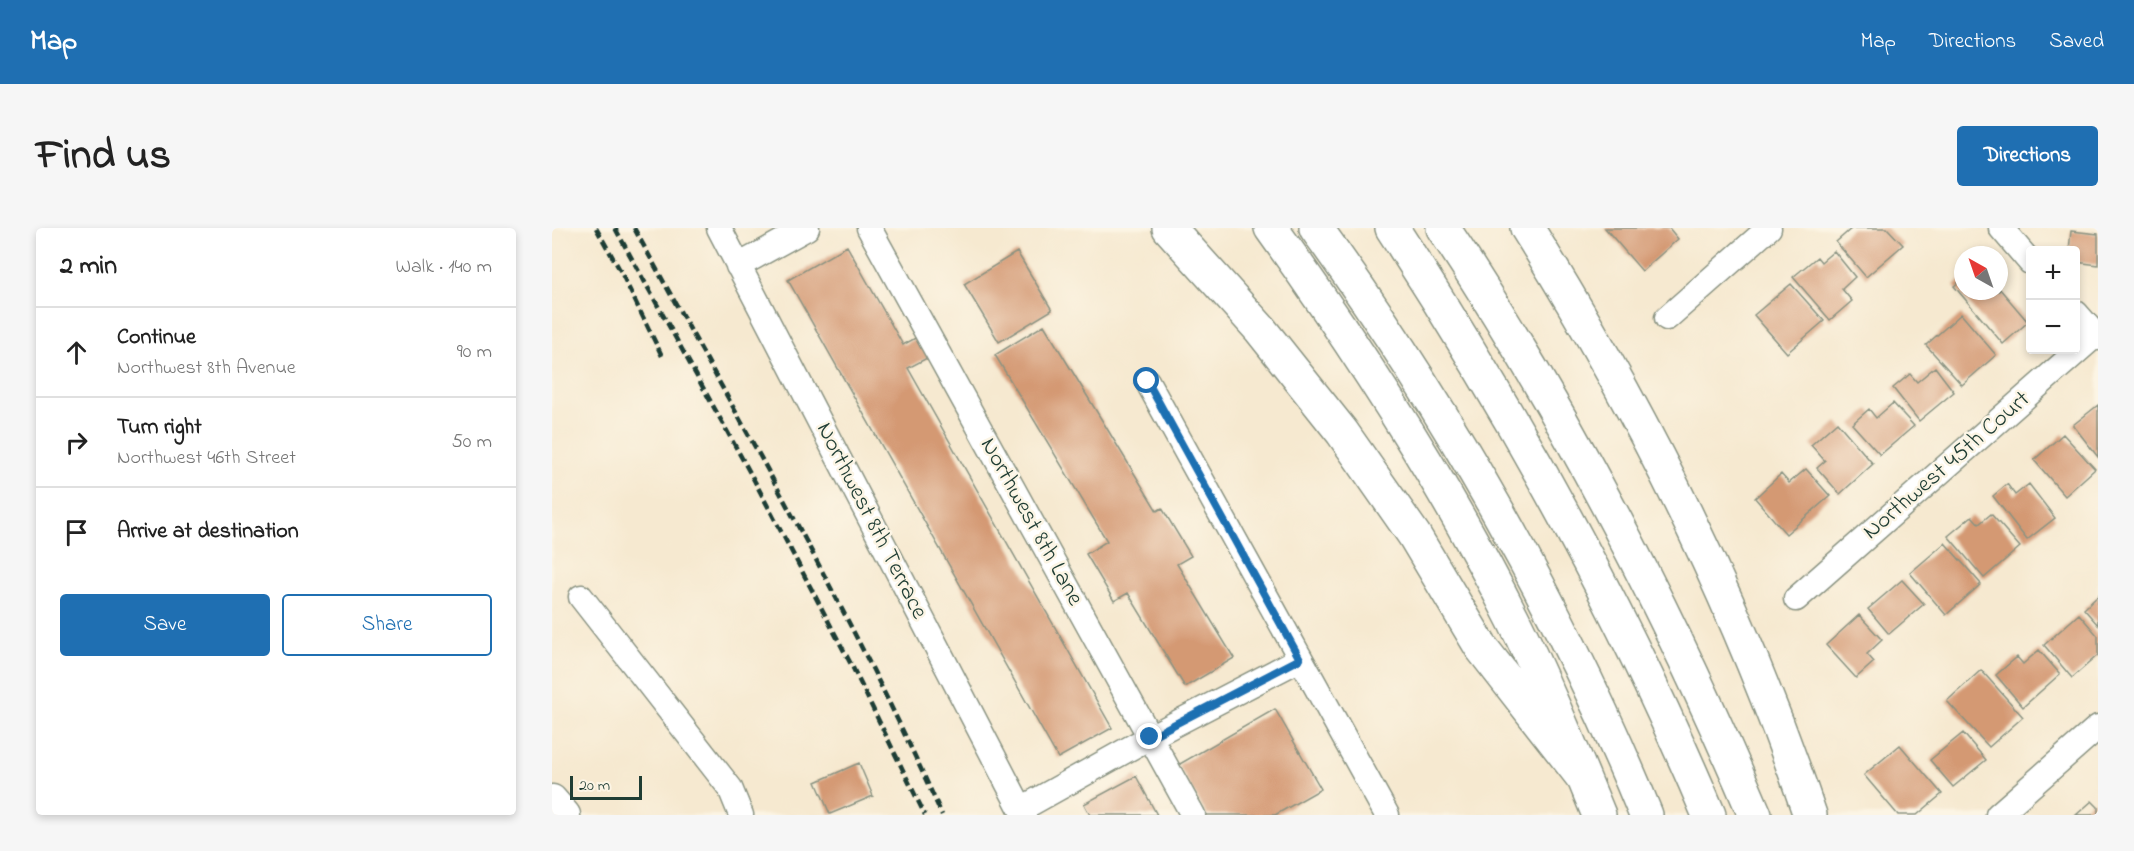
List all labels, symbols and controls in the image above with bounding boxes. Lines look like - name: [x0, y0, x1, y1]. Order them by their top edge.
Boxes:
- text: Map: [30, 22, 77, 63]
- text: Map: [1860, 27, 1896, 57]
- text: Directions: [1929, 27, 2016, 57]
- text: Saved: [2049, 27, 2104, 57]
- text: Find us: [36, 126, 171, 187]
- button: Directions: [1957, 126, 2098, 186]
- north arrow: [1954, 246, 2008, 300]
- map controls: [2026, 246, 2080, 354]
- button: +: [2026, 246, 2080, 300]
- text: 2 min: [60, 248, 117, 286]
- text: Walk · 140 m: [396, 253, 492, 282]
- button: −: [2026, 300, 2080, 354]
- text: Continue: [117, 322, 196, 354]
- icon: ahead: [60, 336, 93, 369]
- text: 90 m: [457, 338, 492, 367]
- text: Northwest 8th Avenue: [117, 354, 296, 383]
- route start: [1133, 367, 1159, 393]
- street label: Northwest 45th Court: [1855, 383, 2039, 549]
- text: Turn right: [117, 412, 202, 444]
- street label: Northwest 8th Terrace: [806, 417, 936, 626]
- icon: right: [60, 426, 93, 459]
- text: 50 m: [451, 428, 492, 457]
- street label: Northwest 8th Lane: [970, 432, 1092, 613]
- text: Northwest 46th Street: [117, 444, 296, 473]
- icon: arrive: [60, 516, 93, 549]
- text: Arrive at destination: [117, 516, 299, 548]
- button: Save: [60, 594, 270, 656]
- button: Share: [282, 594, 492, 656]
- route end: [1136, 723, 1162, 749]
- scale bar: [570, 773, 642, 800]
- text: 20 m: [579, 774, 610, 798]

